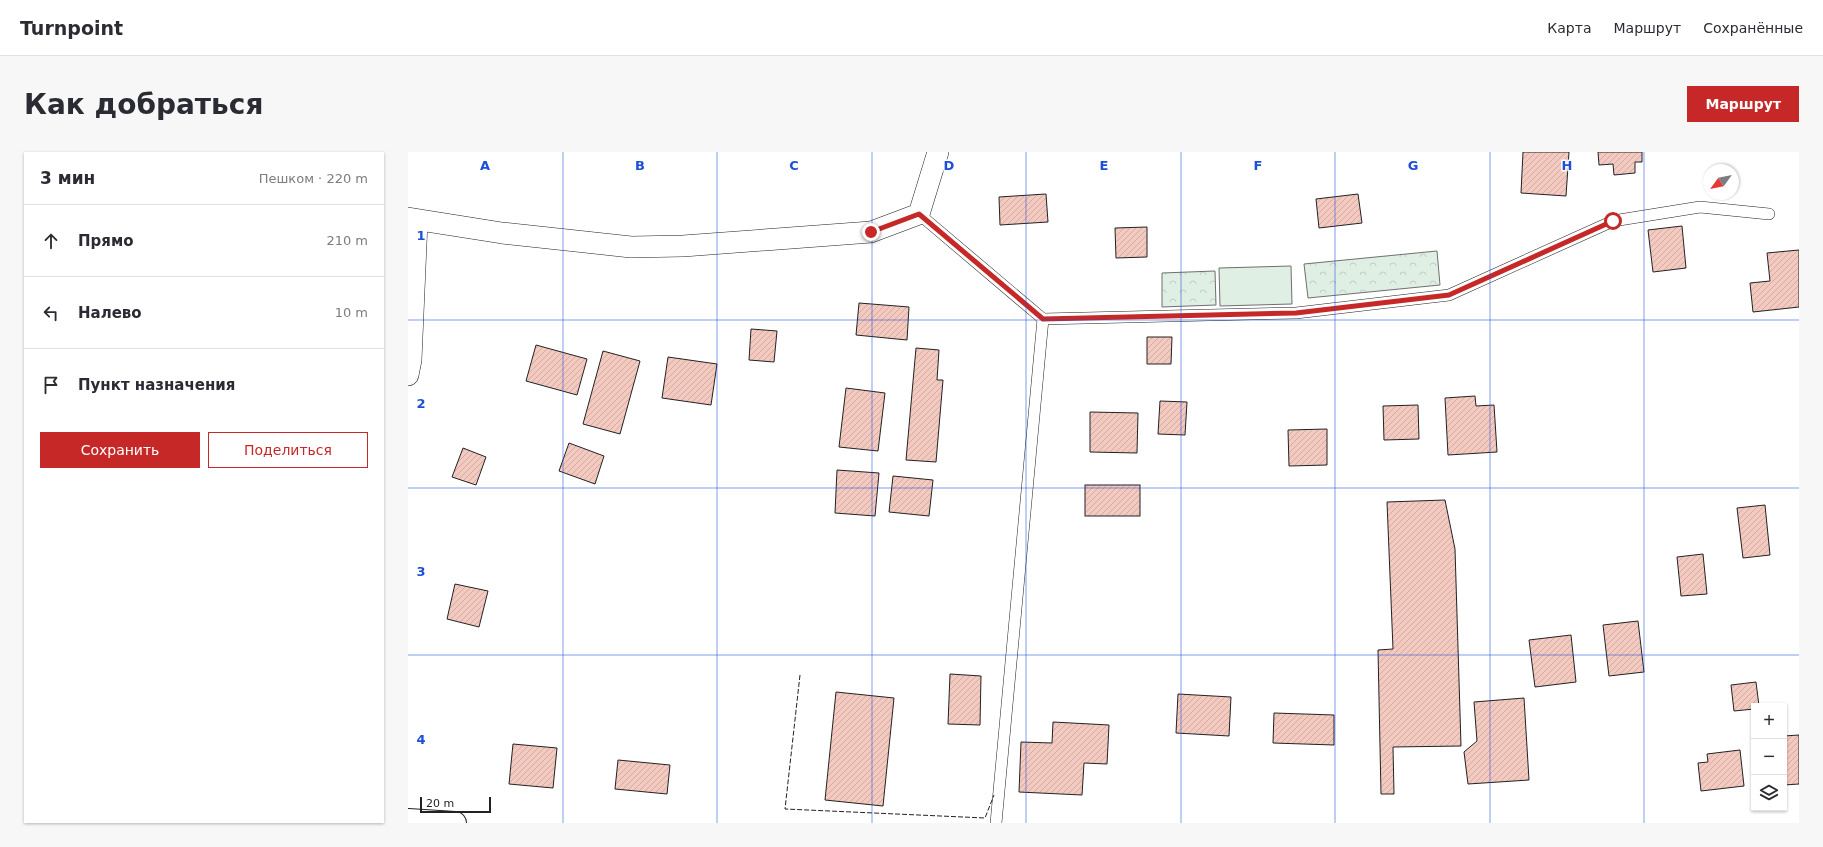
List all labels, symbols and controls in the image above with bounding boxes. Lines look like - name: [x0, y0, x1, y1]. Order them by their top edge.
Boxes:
- text: Turnpoint: [20, 17, 123, 39]
- text: Карта: [1547, 20, 1591, 36]
- text: Маршрут: [1613, 20, 1681, 36]
- text: Сохранённые: [1703, 20, 1803, 36]
- button: Маршрут: [1687, 86, 1799, 122]
- text: Как добраться: [24, 88, 263, 121]
- text: A: [480, 158, 490, 173]
- text: B: [635, 158, 645, 173]
- text: C: [789, 158, 799, 173]
- text: D: [944, 158, 955, 173]
- text: E: [1100, 158, 1108, 173]
- text: F: [1254, 158, 1262, 173]
- text: G: [1408, 158, 1418, 173]
- text: H: [1562, 158, 1572, 173]
- north arrow: [1703, 164, 1739, 200]
- text: 3 мин: [40, 168, 95, 188]
- text: Пешком · 220 m: [259, 171, 368, 186]
- route start: [1604, 212, 1622, 230]
- route end: [862, 223, 880, 241]
- text: 1: [416, 228, 426, 243]
- icon: ahead: [40, 230, 62, 252]
- text: Прямо: [78, 232, 134, 250]
- text: 210 m: [326, 233, 368, 248]
- icon: left: [40, 302, 62, 324]
- text: Налево: [78, 304, 142, 322]
- text: 10 m: [335, 305, 368, 320]
- icon: arrive: [40, 374, 62, 396]
- text: Пункт назначения: [78, 376, 235, 394]
- text: 2: [416, 396, 426, 411]
- button: Сохранить: [40, 432, 200, 468]
- button: Поделиться: [208, 432, 368, 468]
- text: 3: [416, 564, 426, 579]
- map controls: [1751, 703, 1787, 811]
- button: +: [1751, 703, 1787, 739]
- text: 4: [416, 732, 426, 747]
- button: −: [1751, 739, 1787, 775]
- button: layers: [1751, 775, 1787, 811]
- scale bar: [420, 795, 491, 814]
- text: 20 m: [426, 797, 454, 810]

